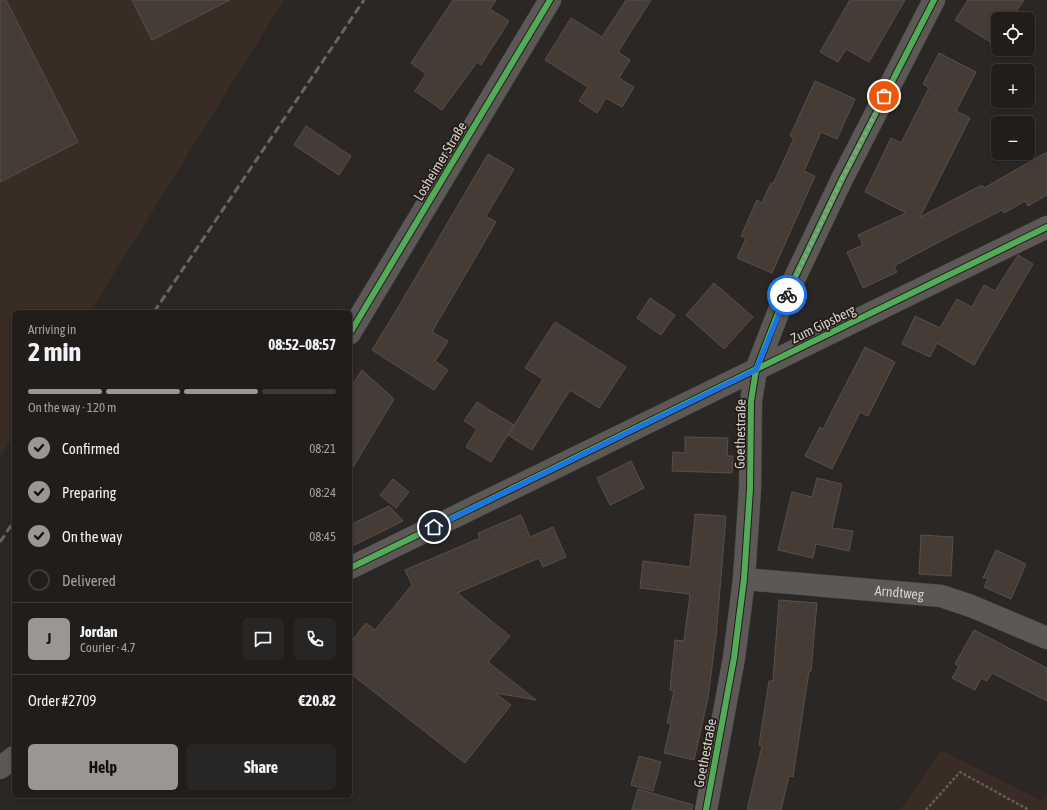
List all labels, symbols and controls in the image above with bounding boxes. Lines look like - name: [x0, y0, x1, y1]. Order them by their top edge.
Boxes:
- map controls: [991, 12, 1035, 160]
- button: locate: [991, 12, 1035, 56]
- button: +: [991, 64, 1035, 108]
- pin: [867, 79, 901, 113]
- icon: bag: [873, 85, 895, 107]
- button: −: [991, 116, 1035, 160]
- street label: Losheimer Straße: [410, 119, 470, 203]
- courier: [767, 275, 807, 315]
- icon: bike: [776, 284, 798, 306]
- street label: Zum Gipsberg: [788, 301, 858, 347]
- text: Arriving in: [28, 322, 76, 337]
- text: 08:52–08:57: [268, 336, 336, 353]
- text: 2 min: [28, 337, 81, 367]
- street label: Goethestraße: [731, 399, 749, 469]
- text: On the way · 120 m: [28, 400, 116, 415]
- icon: check: [28, 437, 50, 459]
- text: Confirmed: [62, 440, 120, 457]
- text: 08:21: [309, 441, 336, 456]
- icon: check: [28, 481, 50, 503]
- text: Preparing: [62, 484, 116, 501]
- text: 08:24: [309, 485, 336, 500]
- pin: [417, 510, 451, 544]
- icon: home: [423, 516, 445, 538]
- icon: check: [28, 525, 50, 547]
- text: On the way: [62, 528, 123, 545]
- text: 08:45: [309, 529, 336, 544]
- text: Delivered: [62, 572, 116, 589]
- street label: Arndtweg: [874, 582, 925, 602]
- button: chat: [242, 618, 284, 660]
- button: phone: [294, 618, 336, 660]
- text: Jordan: [80, 623, 118, 640]
- text: J: [47, 630, 51, 647]
- text: Courier · 4.7: [80, 640, 136, 655]
- text: Order #2709: [28, 692, 96, 709]
- text: €20.82: [298, 692, 336, 709]
- street label: Goethestraße: [690, 717, 720, 789]
- button: Help: [28, 744, 178, 790]
- button: Share: [186, 744, 336, 790]

